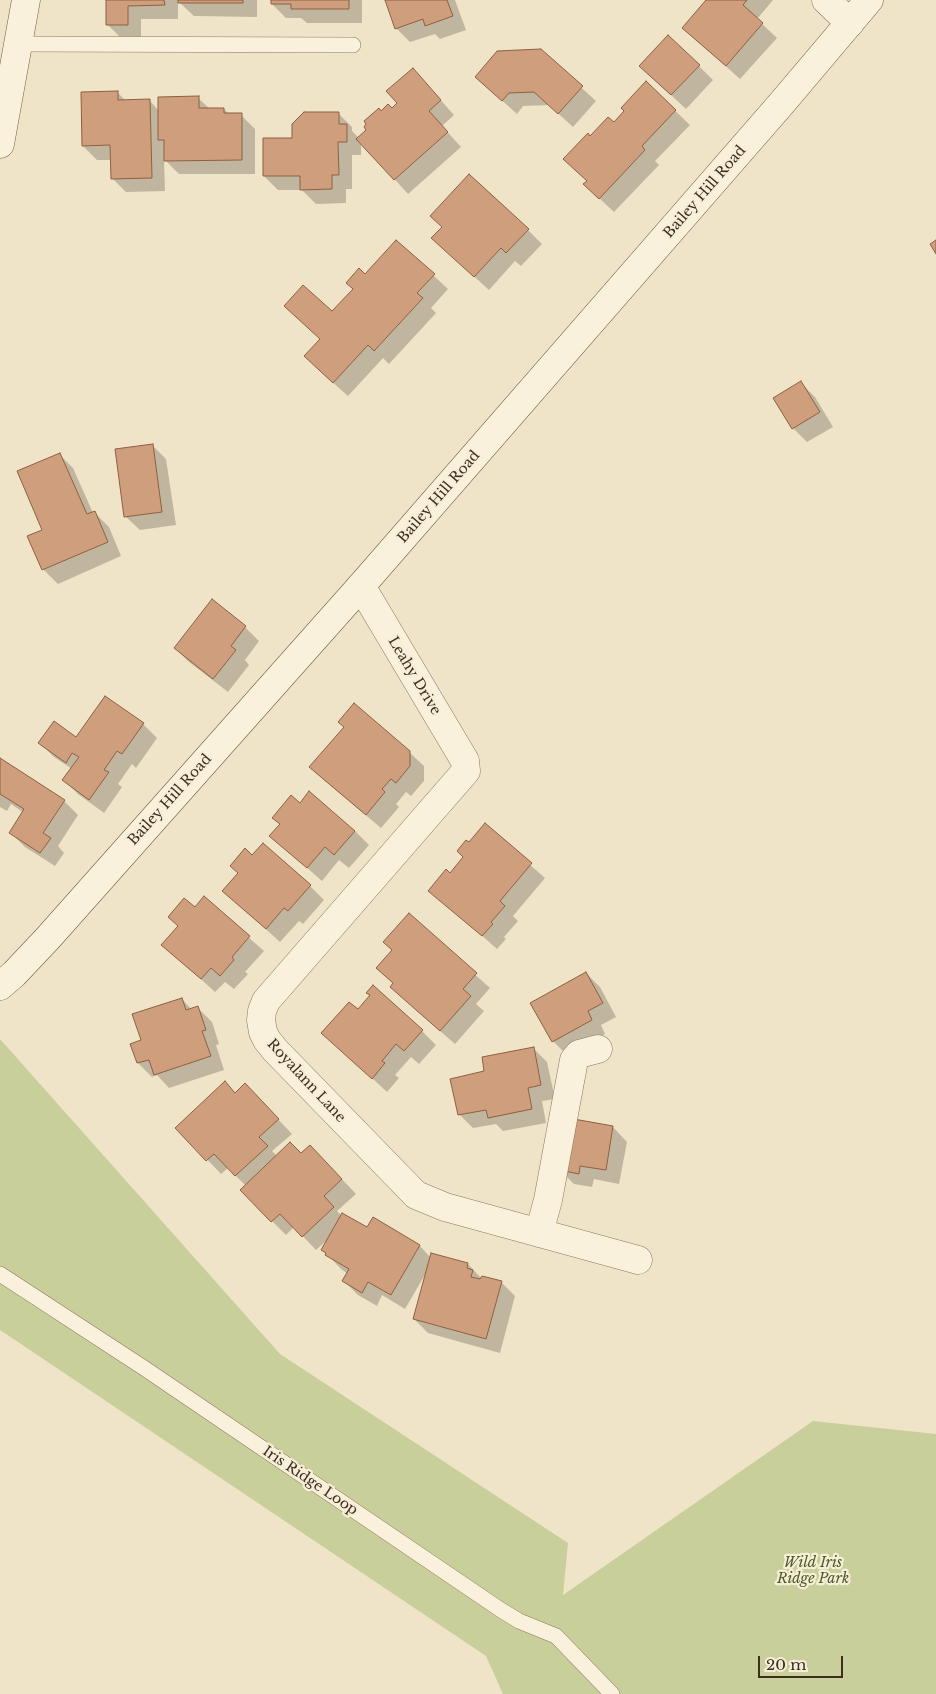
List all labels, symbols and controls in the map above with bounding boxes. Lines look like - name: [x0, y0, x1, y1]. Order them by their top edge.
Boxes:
- street label: Bailey Hill Road: [660, 142, 750, 242]
- street label: Bailey Hill Road: [394, 447, 484, 547]
- street label: Leahy Drive: [384, 634, 444, 718]
- street label: Bailey Hill Road: [125, 751, 215, 849]
- street label: Royalann Lane: [263, 1036, 349, 1126]
- street label: Iris Ridge Loop: [259, 1443, 361, 1519]
- park label: Wild Iris Ridge Park: [777, 1555, 849, 1588]
- scale bar: [761, 1646, 846, 1678]
- text: 20 m: [766, 1655, 806, 1674]

